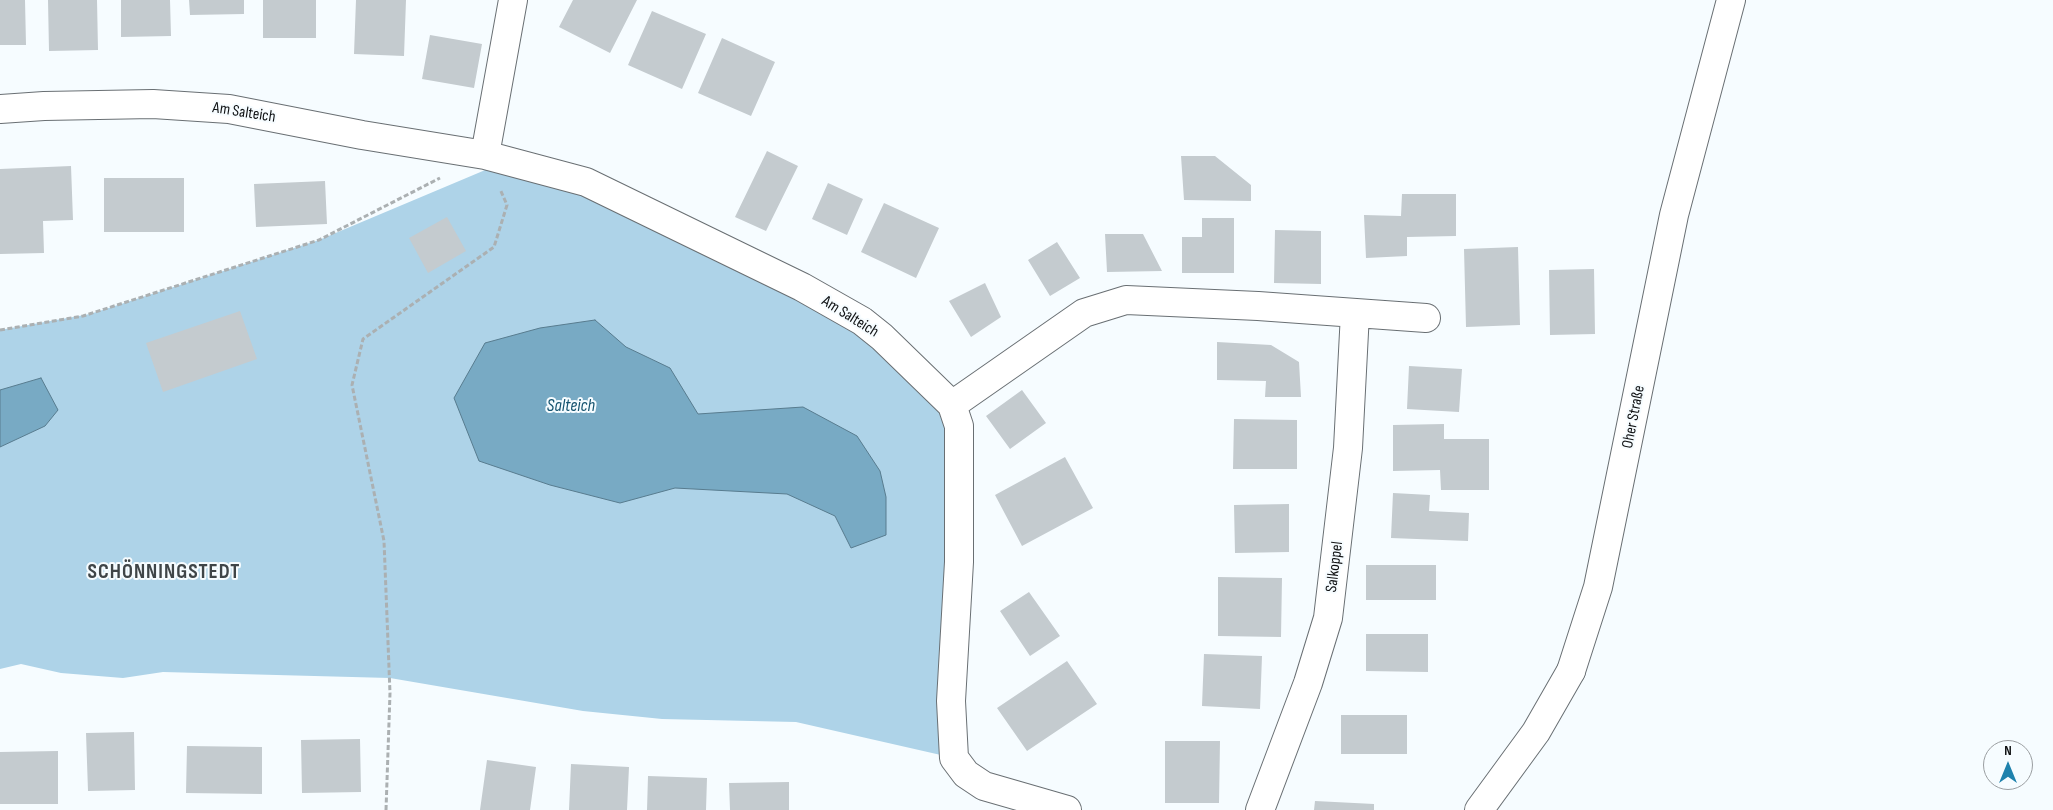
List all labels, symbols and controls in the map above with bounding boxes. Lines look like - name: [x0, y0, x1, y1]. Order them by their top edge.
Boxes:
- street label: Am Salteich: [211, 99, 277, 127]
- street label: Am Salteich: [818, 292, 882, 342]
- street label: Oher Straße: [1619, 384, 1649, 450]
- water label: Salteich: [547, 395, 595, 417]
- street label: Salkoppel: [1322, 540, 1348, 594]
- district label: SCHÖNNINGSTEDT: [86, 560, 242, 586]
- north arrow: [1983, 740, 2033, 790]
- text: N: [2004, 742, 2012, 759]

